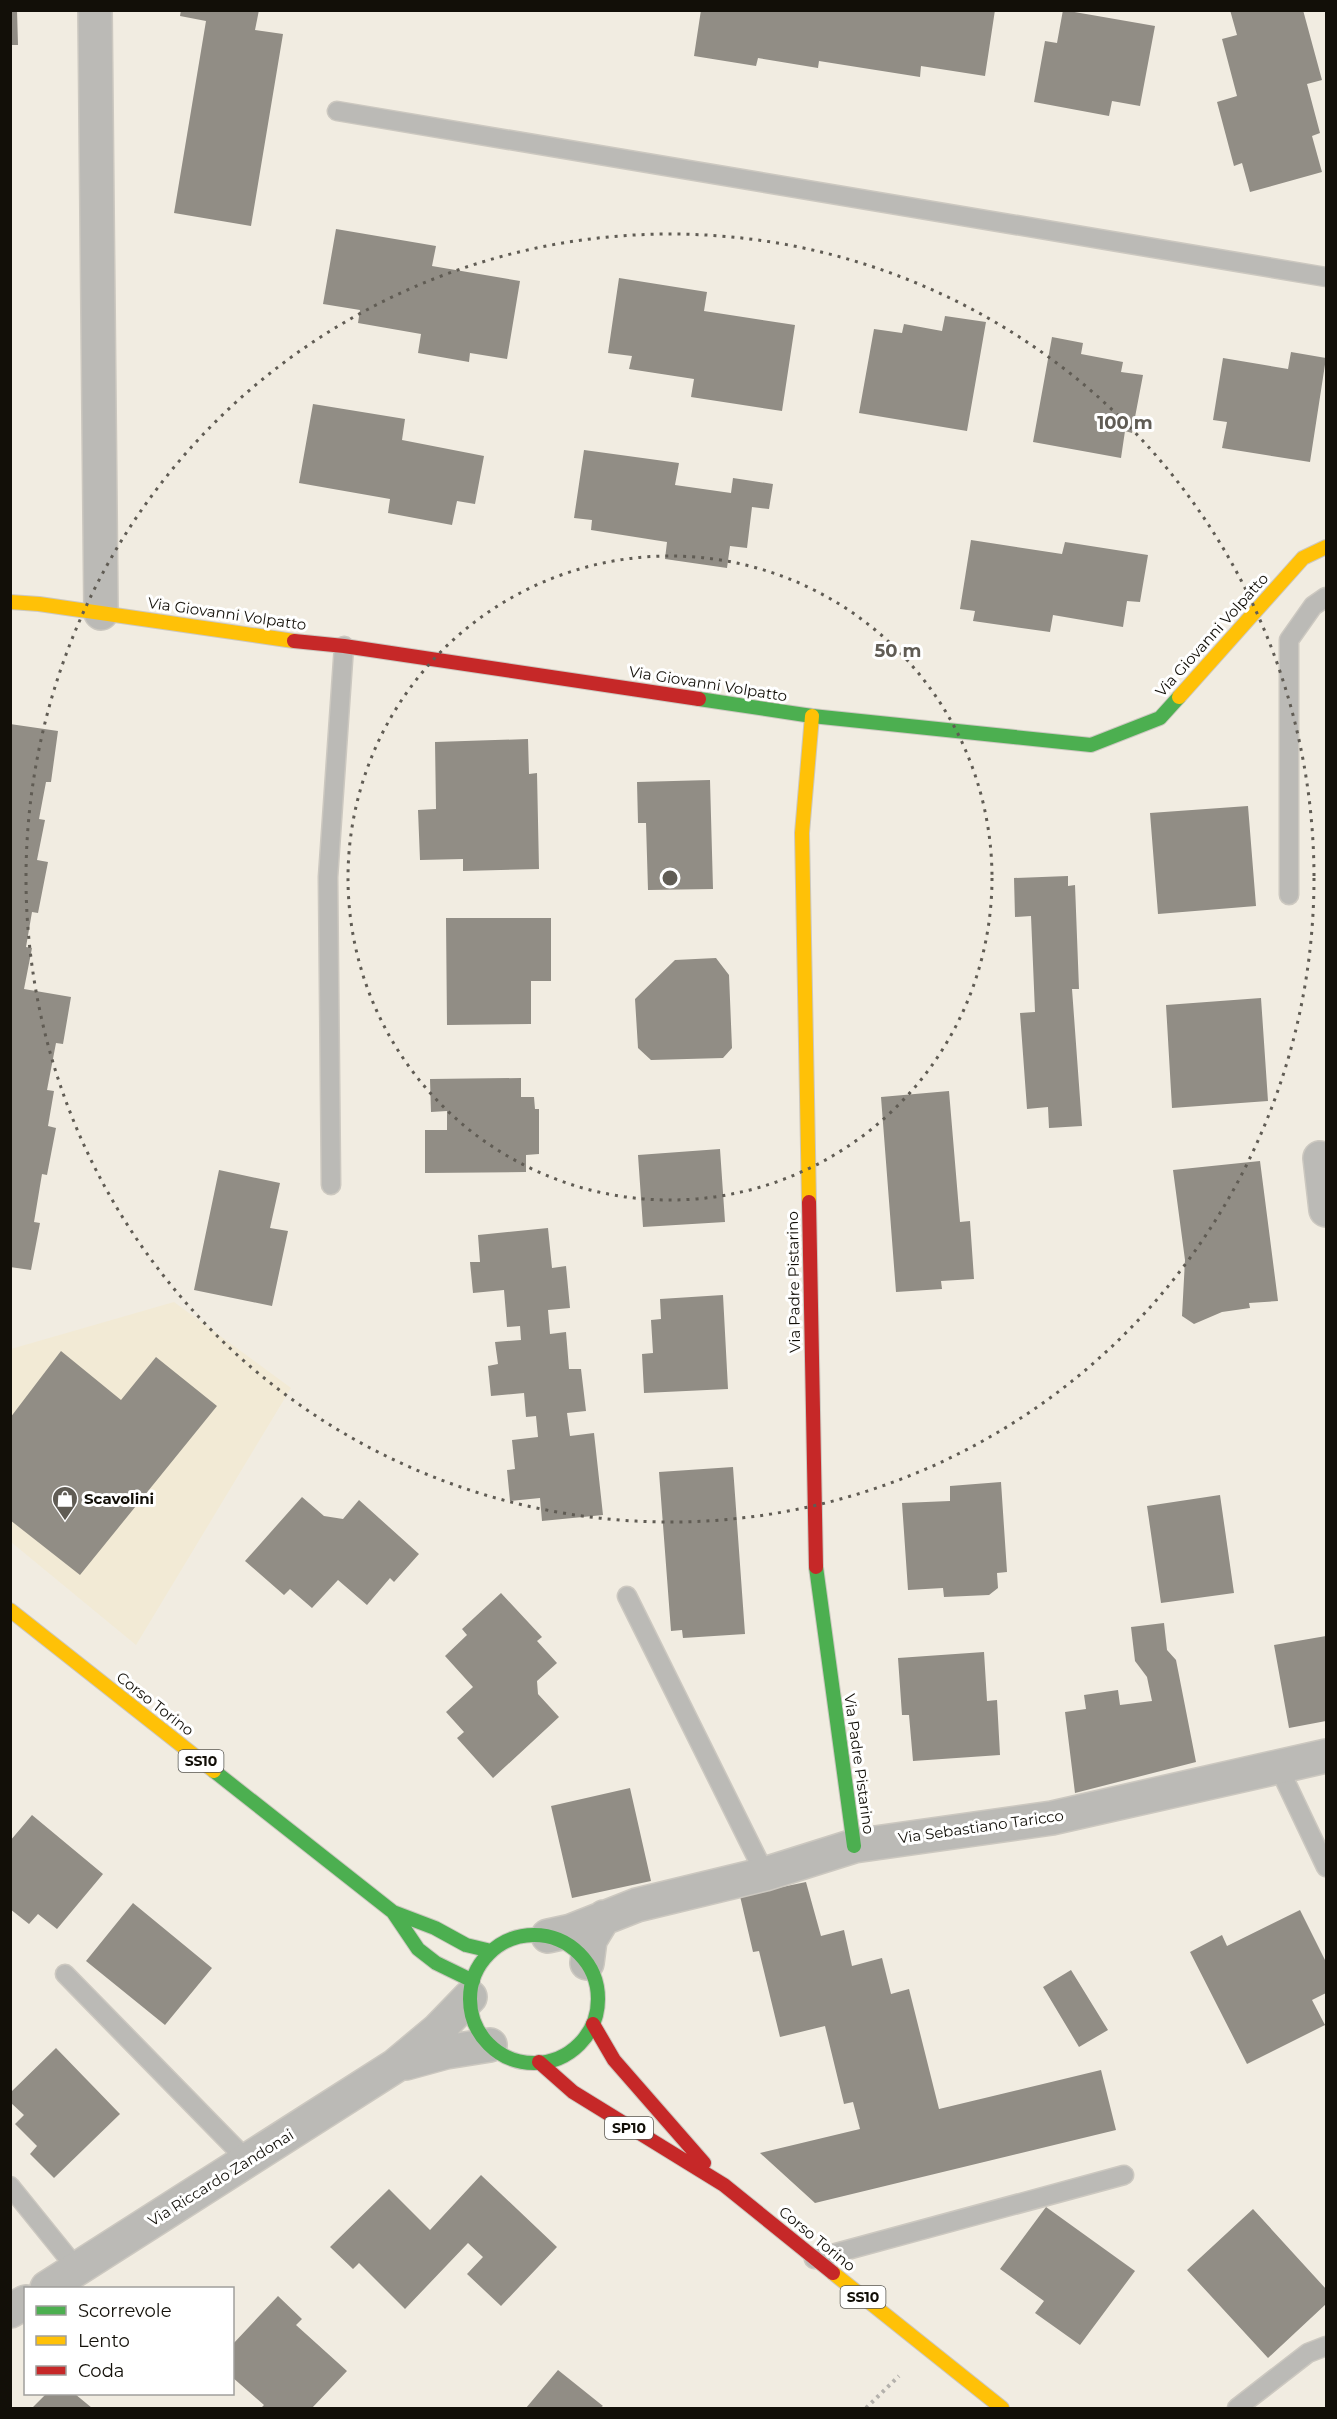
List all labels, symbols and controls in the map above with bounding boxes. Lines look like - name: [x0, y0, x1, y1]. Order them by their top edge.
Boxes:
- text: 100 m: [1097, 412, 1153, 434]
- street label: Via Giovanni Volpatto: [1151, 569, 1272, 700]
- street label: Via Giovanni Volpatto: [147, 593, 308, 634]
- text: 50 m: [875, 640, 921, 662]
- street label: Via Giovanni Volpatto: [628, 662, 789, 705]
- centre of rings: [660, 868, 680, 888]
- street label: Via Padre Pistarino: [783, 1211, 804, 1353]
- shop icon: Scavolini: [50, 1484, 80, 1522]
- place label: Scavolini: [84, 1489, 154, 1508]
- street label: Corso Torino: [113, 1667, 198, 1740]
- street label: Via Padre Pistarino: [840, 1692, 879, 1835]
- road number: SS10: [178, 1750, 224, 1772]
- street label: Via Sebastiano Taricco: [897, 1805, 1065, 1848]
- road number: SP10: [605, 2117, 653, 2139]
- street label: Via Riccardo Zandonai: [144, 2125, 297, 2230]
- street label: Corso Torino: [775, 2202, 859, 2275]
- road number: SS10: [840, 2286, 886, 2308]
- legend: [24, 2287, 234, 2395]
- text: Scorrevole: [78, 2300, 172, 2322]
- text: Lento: [78, 2330, 130, 2352]
- text: Coda: [78, 2360, 124, 2382]

